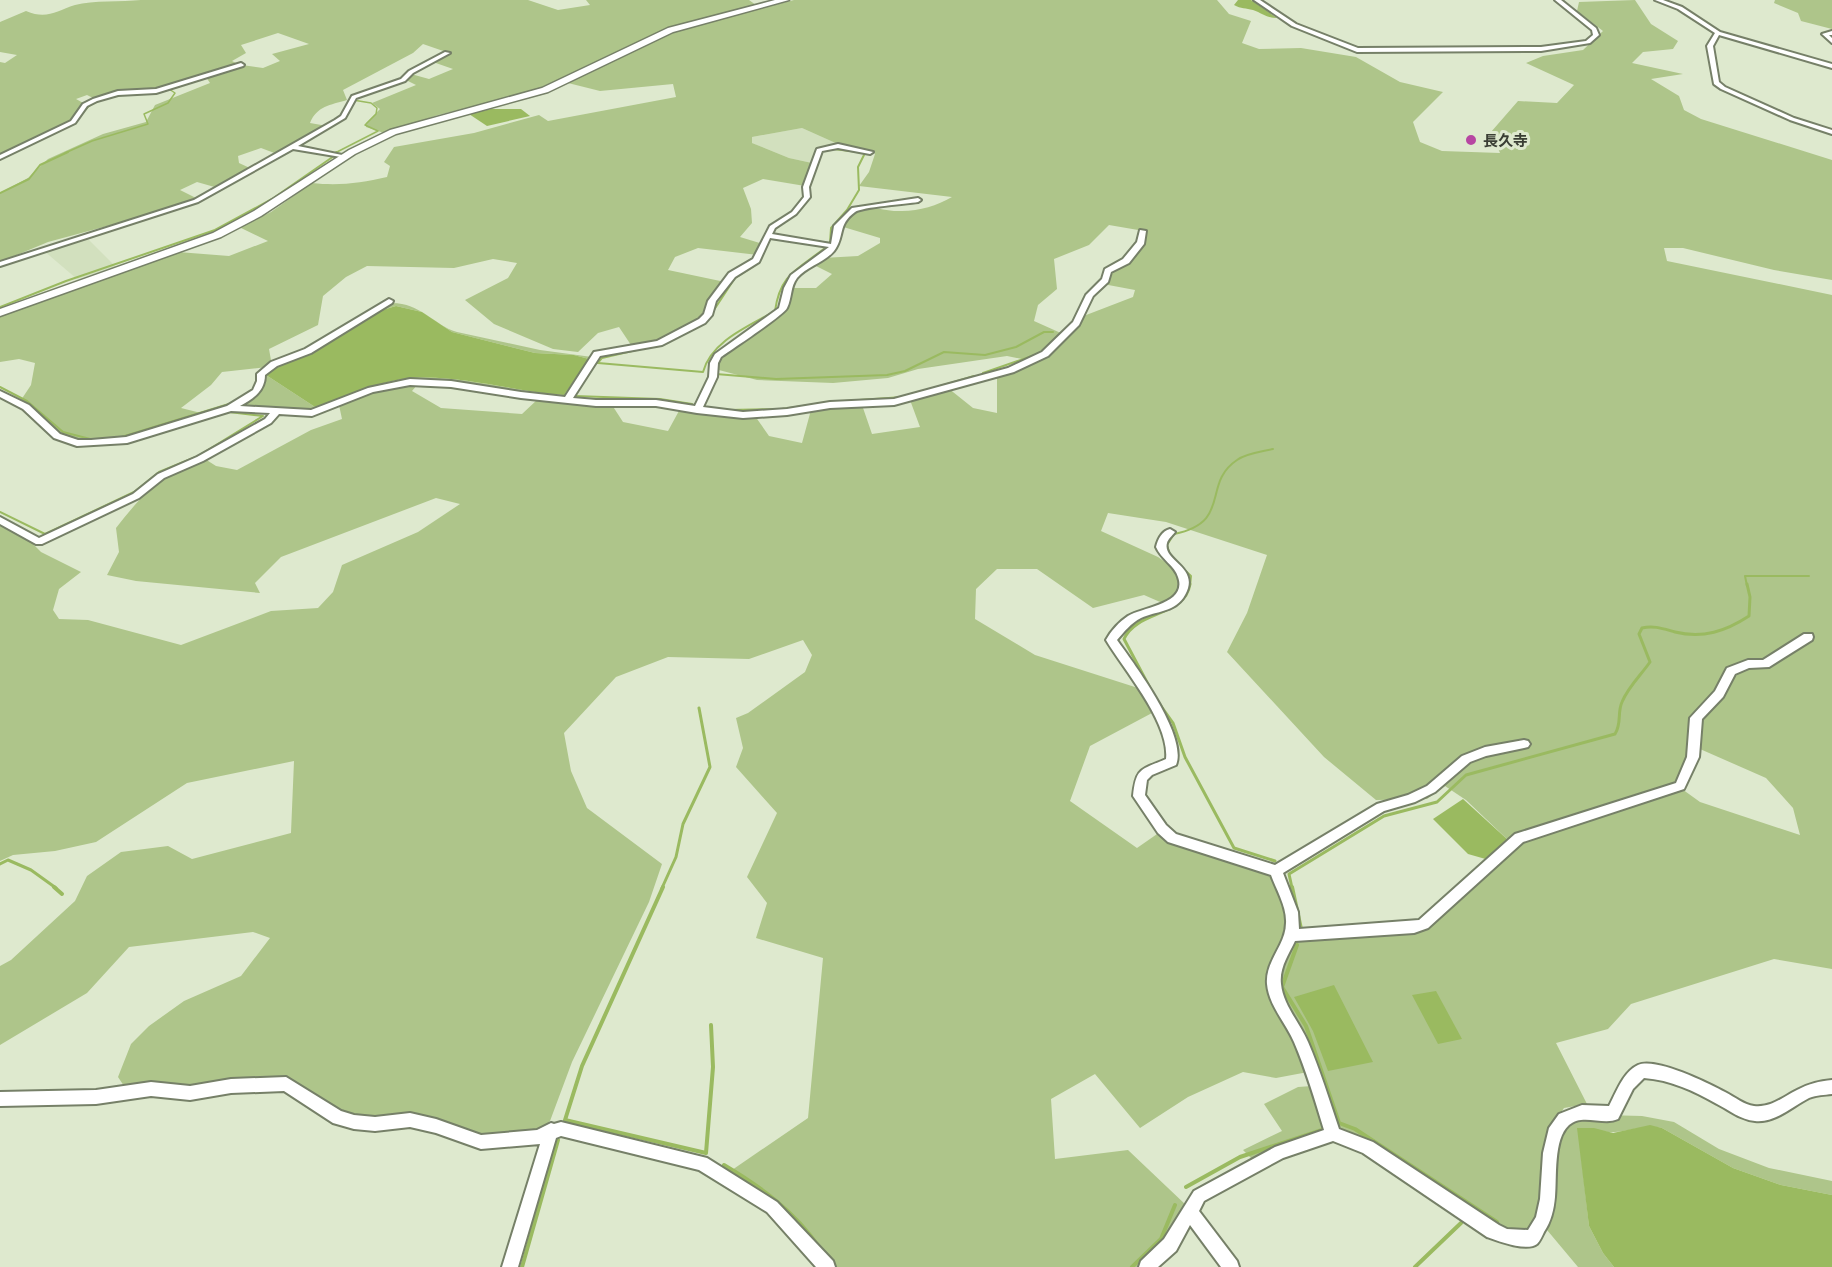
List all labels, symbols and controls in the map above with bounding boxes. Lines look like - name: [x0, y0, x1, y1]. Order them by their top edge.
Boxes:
- place label: 長久寺: [1483, 132, 1528, 149]
- marker: 長久寺: [1464, 133, 1478, 147]

